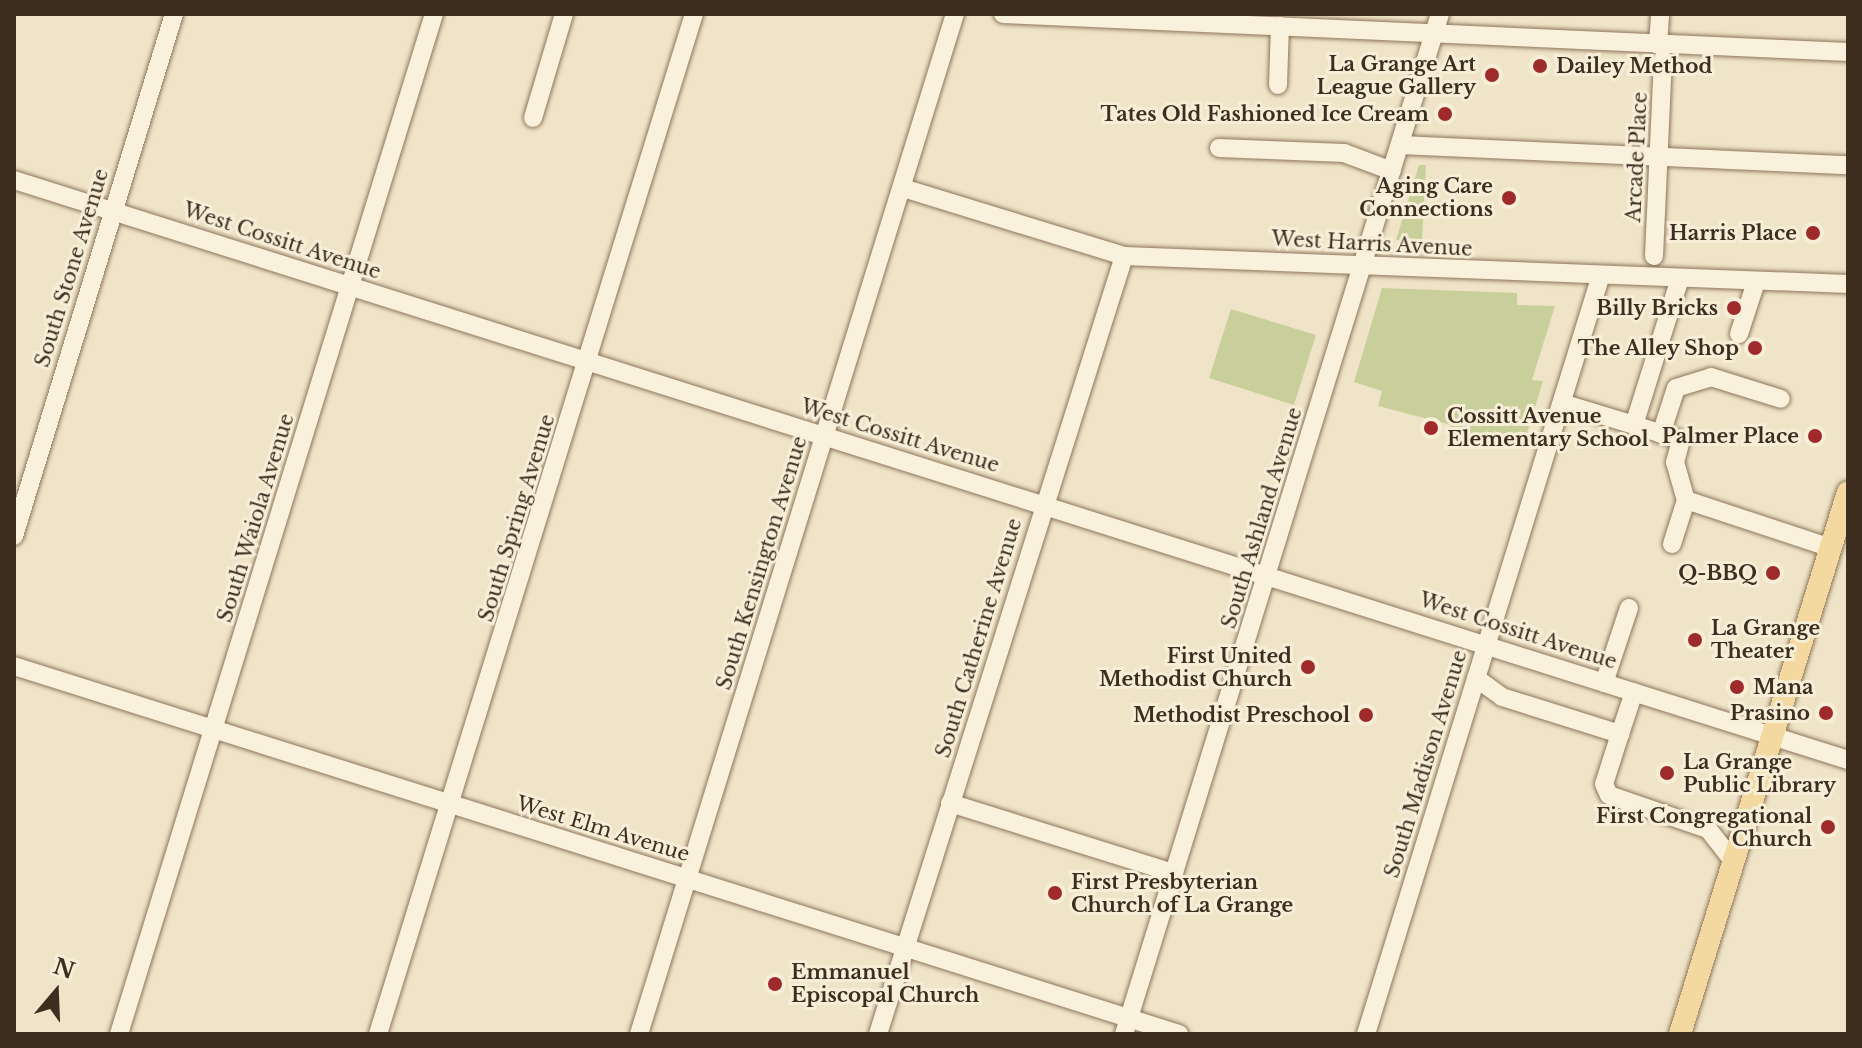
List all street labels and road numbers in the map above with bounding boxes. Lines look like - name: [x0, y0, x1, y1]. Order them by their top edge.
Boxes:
- street label: Arcade Place: [1622, 91, 1652, 223]
- street label: South Stone Avenue: [30, 166, 114, 370]
- street label: West Cossitt Avenue: [180, 198, 384, 284]
- street label: West Harris Avenue: [1270, 227, 1474, 261]
- street label: West Cossitt Avenue: [798, 394, 1002, 478]
- street label: South Ashland Avenue: [1217, 404, 1307, 632]
- street label: South Waiola Avenue: [213, 410, 299, 626]
- street label: South Spring Avenue: [474, 411, 560, 625]
- street label: South Kensington Avenue: [712, 433, 812, 693]
- street label: South Catherine Avenue: [931, 515, 1027, 761]
- street label: West Cossitt Avenue: [1416, 588, 1620, 674]
- street label: South Madison Avenue: [1380, 647, 1472, 881]
- street label: West Elm Avenue: [513, 791, 693, 867]

